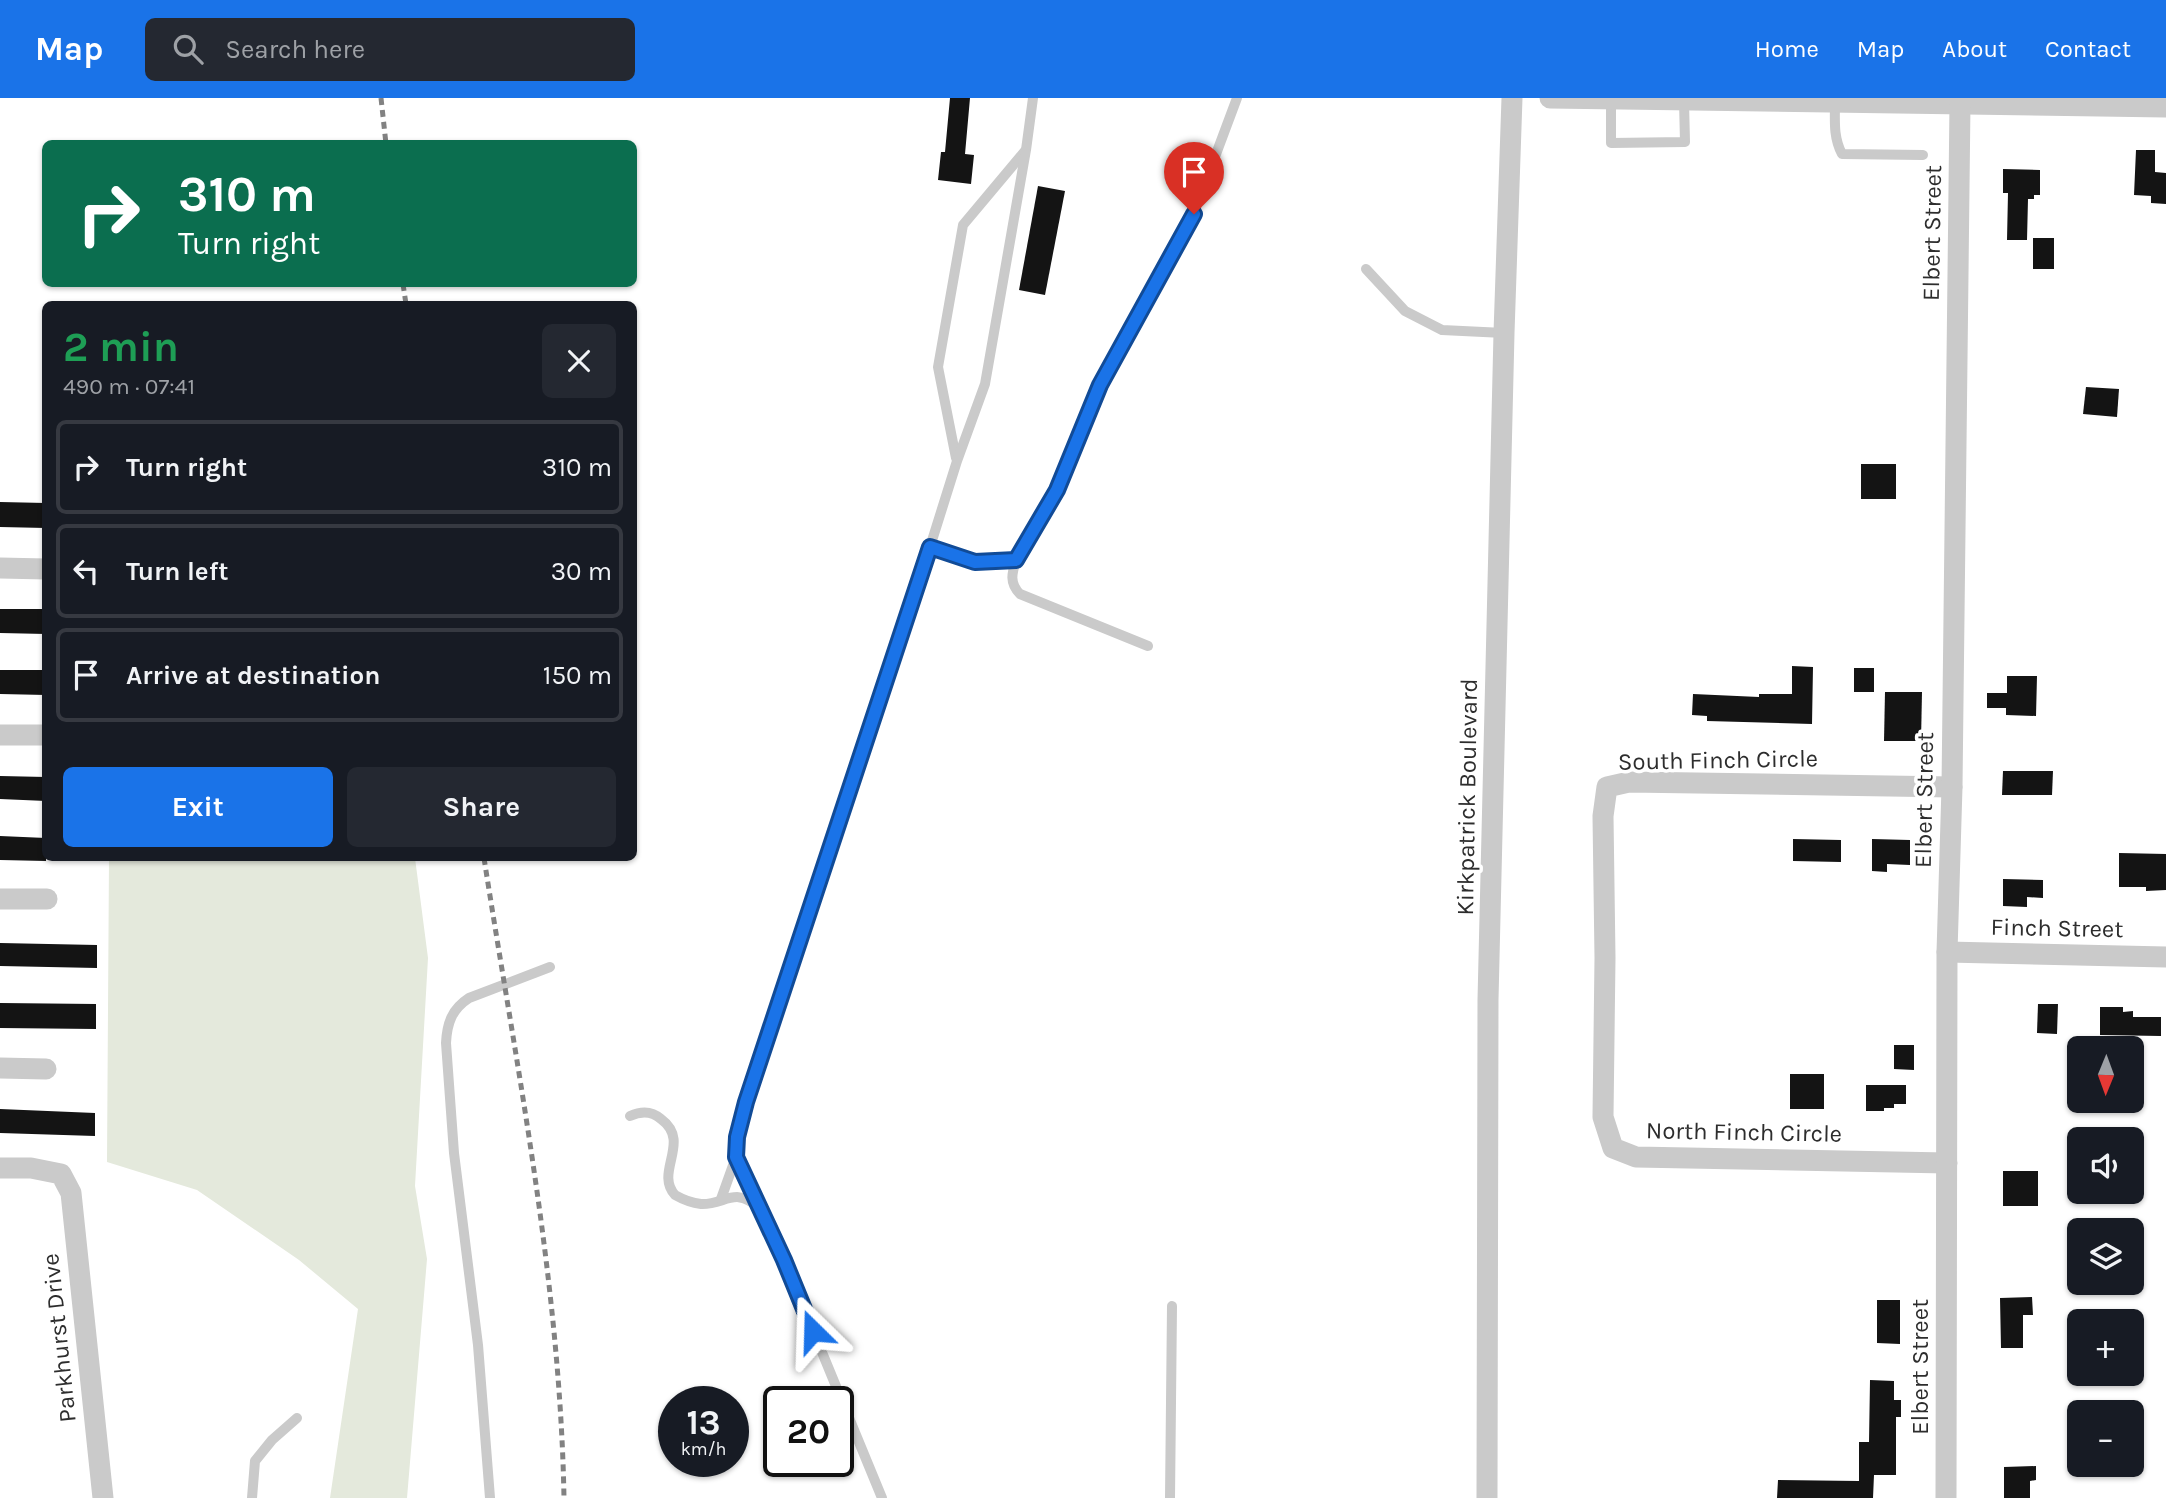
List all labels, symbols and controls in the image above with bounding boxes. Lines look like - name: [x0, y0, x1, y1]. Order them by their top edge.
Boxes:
- search box: [145, 18, 635, 81]
- text: Map: [35, 30, 103, 68]
- icon: search: [169, 30, 207, 68]
- text: Search here: [225, 34, 365, 65]
- text: Home: [1755, 35, 1819, 63]
- text: Map: [1857, 35, 1904, 63]
- text: About: [1942, 35, 2007, 63]
- text: Contact: [2045, 35, 2131, 63]
- pin: [1164, 142, 1224, 214]
- icon: arrive: [1175, 153, 1213, 191]
- street label: Elbert Street: [1917, 165, 1947, 301]
- text: 310 m: [178, 166, 316, 223]
- icon: right: [63, 168, 154, 259]
- text: Turn right: [178, 225, 320, 262]
- text: 2 min: [63, 322, 179, 372]
- button: close: [542, 324, 616, 398]
- text: 490 m · 07:41: [63, 373, 195, 400]
- icon: right: [67, 448, 105, 486]
- text: Turn right: [126, 452, 247, 483]
- text: 310 m: [542, 452, 612, 483]
- icon: left: [67, 552, 105, 590]
- text: Turn left: [126, 556, 228, 587]
- text: 30 m: [551, 556, 612, 587]
- icon: arrive: [67, 656, 105, 694]
- text: Arrive at destination: [126, 660, 380, 691]
- text: 150 m: [543, 660, 612, 691]
- street label: Kirkpatrick Boulevard: [1451, 678, 1483, 916]
- street label: Elbert Street: [1909, 732, 1939, 868]
- street label: South Finch Circle: [1618, 744, 1818, 776]
- button: Exit: [63, 767, 333, 847]
- button: Share: [347, 767, 616, 847]
- street label: Finch Street: [1990, 913, 2124, 943]
- north arrow: [2067, 1036, 2144, 1113]
- map controls: [2067, 1036, 2144, 1477]
- street label: North Finch Circle: [1646, 1116, 1842, 1148]
- button: sound: [2067, 1127, 2144, 1204]
- button: layers: [2067, 1218, 2144, 1295]
- street label: Parkhurst Drive: [36, 1252, 82, 1424]
- position arrow: [776, 1294, 850, 1368]
- street label: Elbert Street: [1906, 1299, 1934, 1435]
- button: +: [2067, 1309, 2144, 1386]
- speed limit sign: 20: [763, 1386, 854, 1477]
- button: −: [2067, 1400, 2144, 1477]
- text: 13: [686, 1402, 721, 1443]
- text: km/h: [681, 1438, 726, 1460]

